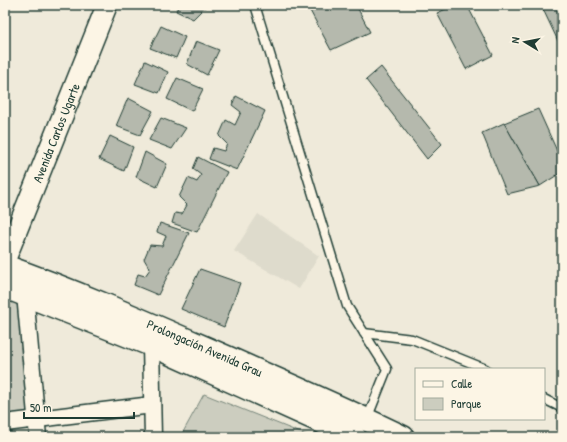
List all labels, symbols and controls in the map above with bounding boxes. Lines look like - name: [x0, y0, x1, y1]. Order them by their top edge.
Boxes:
- north arrow: [505, 22, 545, 62]
- text: N: [508, 36, 523, 44]
- street label: Avenida Carlos Ugarte: [28, 80, 84, 185]
- street label: Prolongación Avenida Grau: [144, 315, 266, 381]
- legend: [415, 368, 545, 420]
- text: Calle: [451, 375, 472, 392]
- scale bar: [24, 394, 134, 420]
- text: Parque: [451, 395, 481, 412]
- text: 50 m: [30, 399, 51, 416]

